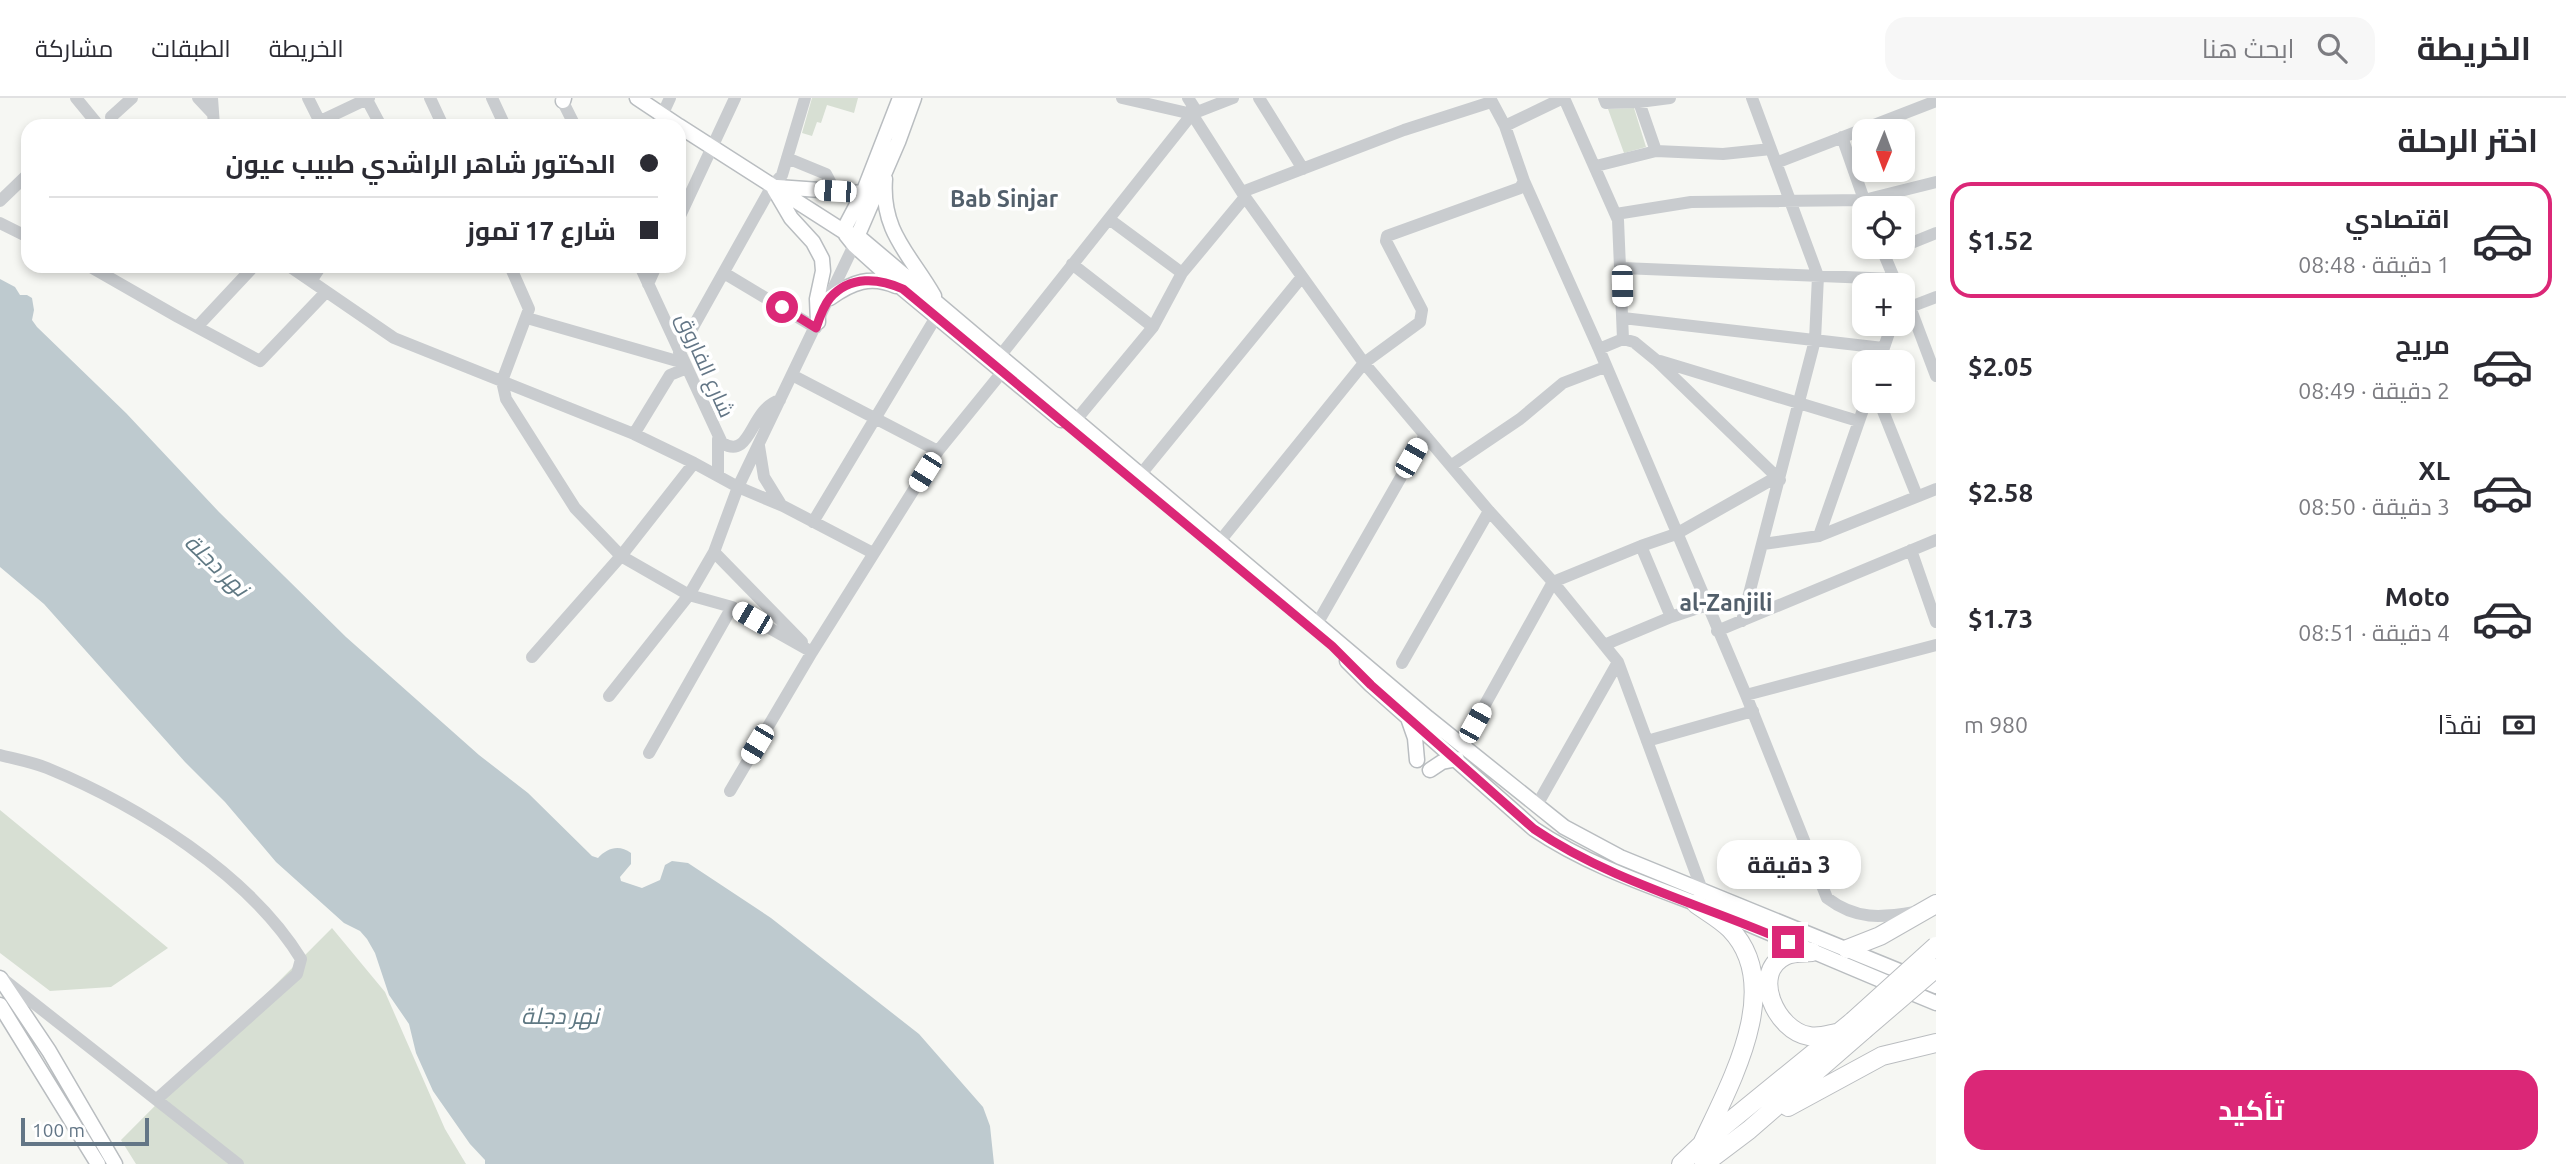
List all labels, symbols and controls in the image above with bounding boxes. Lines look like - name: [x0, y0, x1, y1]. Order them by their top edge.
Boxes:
- search box: [1885, 17, 2375, 80]
- icon: search: [2313, 29, 2351, 67]
- text: الخريطة: [2417, 29, 2531, 66]
- text: ابحث هنا: [2202, 34, 2295, 63]
- text: مشاركة: [35, 35, 113, 62]
- text: الطبقات: [151, 35, 231, 62]
- text: الخريطة: [269, 35, 344, 62]
- north arrow: [1852, 119, 1914, 182]
- map controls: [1852, 119, 1915, 413]
- text: اختر الرحلة: [2397, 122, 2538, 158]
- text: الدكتور شاهر الراشدي طبيب عيون: [226, 149, 616, 178]
- car: [814, 179, 857, 203]
- district label: Bab Sinjar: [950, 186, 1059, 211]
- button: locate: [1852, 196, 1915, 259]
- text: اقتصادي: [2345, 204, 2450, 233]
- icon: car: [2471, 209, 2534, 272]
- text: شارع 17 تموز: [467, 216, 616, 245]
- text: $1.52: [1968, 226, 2033, 255]
- text: 1 دقيقة · 08:48: [2298, 252, 2450, 277]
- car: [1612, 265, 1633, 307]
- button: +: [1852, 273, 1915, 336]
- route start: [766, 291, 798, 323]
- street label: شارع الفاروق: [670, 309, 740, 422]
- text: مريح: [2395, 330, 2450, 359]
- icon: car: [2471, 335, 2534, 398]
- button: −: [1852, 350, 1915, 413]
- text: $2.05: [1968, 352, 2033, 381]
- text: 2 دقيقة · 08:49: [2298, 378, 2450, 403]
- car: [1392, 435, 1431, 481]
- car: [905, 449, 946, 495]
- text: XL: [2419, 456, 2450, 485]
- icon: car: [2471, 461, 2534, 524]
- text: $2.58: [1968, 478, 2033, 507]
- text: 3 دقيقة · 08:50: [2298, 494, 2450, 519]
- water label: نهر دجلة: [179, 529, 256, 604]
- text: Moto: [2385, 582, 2450, 611]
- icon: car: [2471, 587, 2534, 650]
- district label: al-Zanjili: [1680, 590, 1772, 615]
- car: [729, 598, 776, 638]
- text: $1.73: [1968, 604, 2033, 633]
- text: 4 دقيقة · 08:51: [2298, 620, 2450, 645]
- car: [1456, 700, 1495, 746]
- icon: cash: [2500, 706, 2538, 744]
- text: نقدًا: [2438, 710, 2482, 739]
- text: 980 m: [1964, 712, 2028, 737]
- car: [738, 721, 777, 767]
- callout: 3 دقيقة: [1716, 840, 1860, 890]
- text: 3 دقيقة: [1747, 852, 1831, 877]
- route end: [1772, 926, 1804, 958]
- water label: نهر دجلة: [521, 1003, 602, 1030]
- button: تأكيد: [1964, 1070, 2538, 1150]
- scale bar: [21, 1115, 149, 1147]
- text: 100 m: [32, 1119, 85, 1141]

